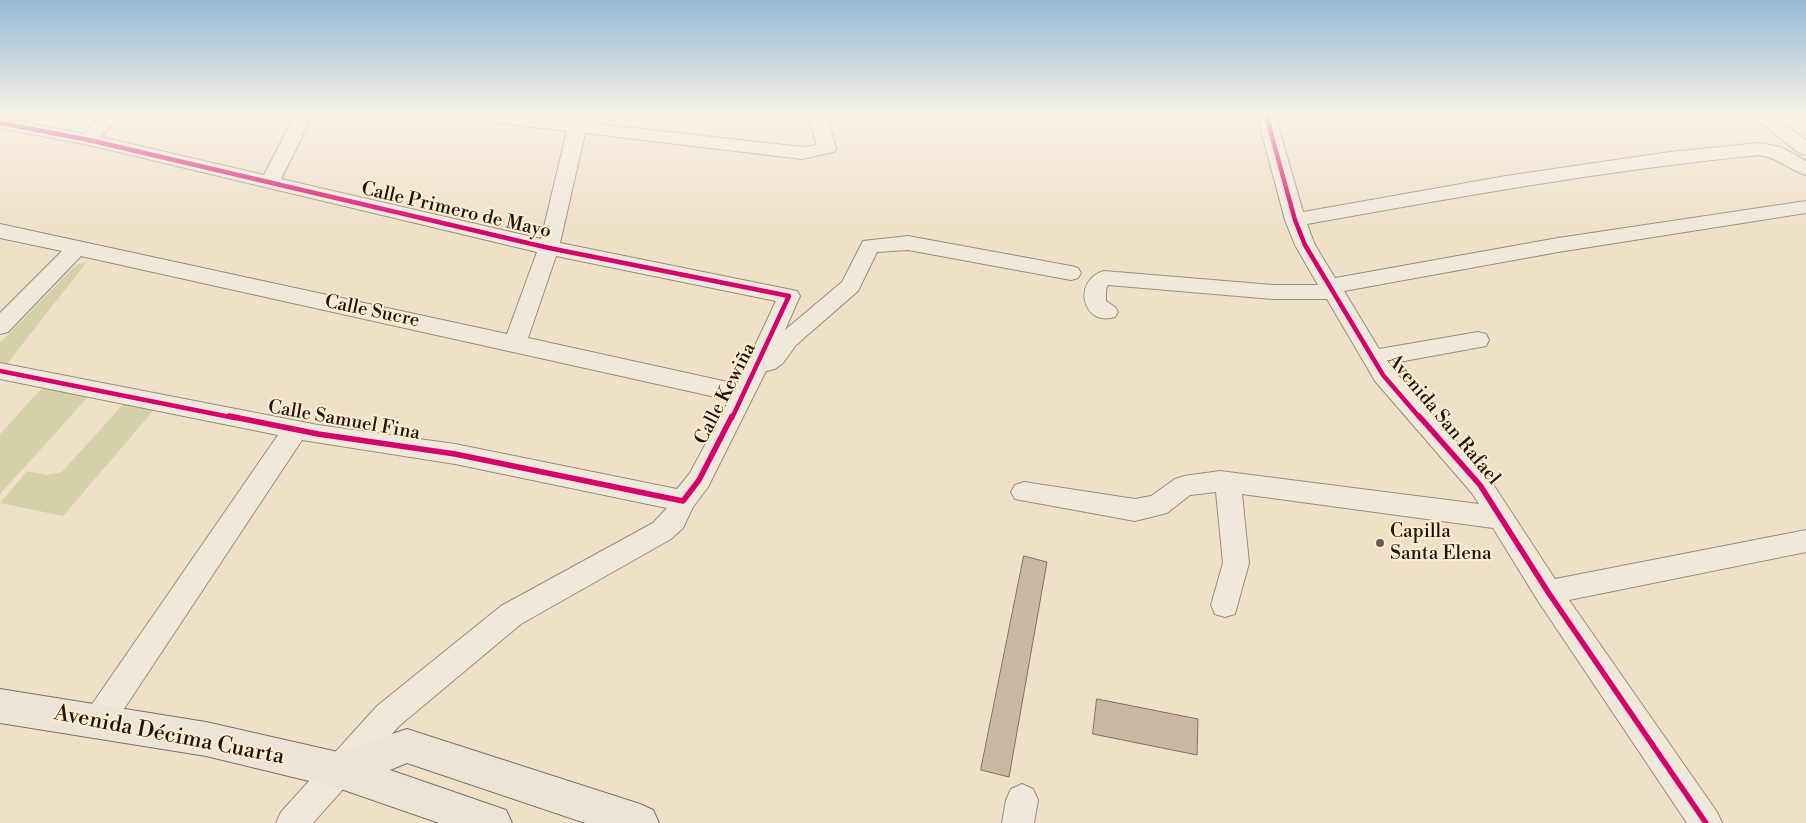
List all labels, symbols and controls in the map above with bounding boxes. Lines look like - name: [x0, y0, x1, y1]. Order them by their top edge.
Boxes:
- street label: Calle Primero de Mayo: [359, 178, 553, 244]
- street label: Calle Sucre: [322, 291, 422, 333]
- street label: Calle Kewiña: [691, 339, 761, 449]
- street label: Avenida San Rafael: [1382, 350, 1504, 490]
- street label: Calle Samuel Fina: [266, 396, 422, 446]
- place label: Capilla Santa Elena: [1390, 521, 1492, 565]
- marker: Capilla Santa Elena: [1374, 537, 1386, 549]
- street label: Avenida Décima Cuarta: [52, 701, 286, 771]

